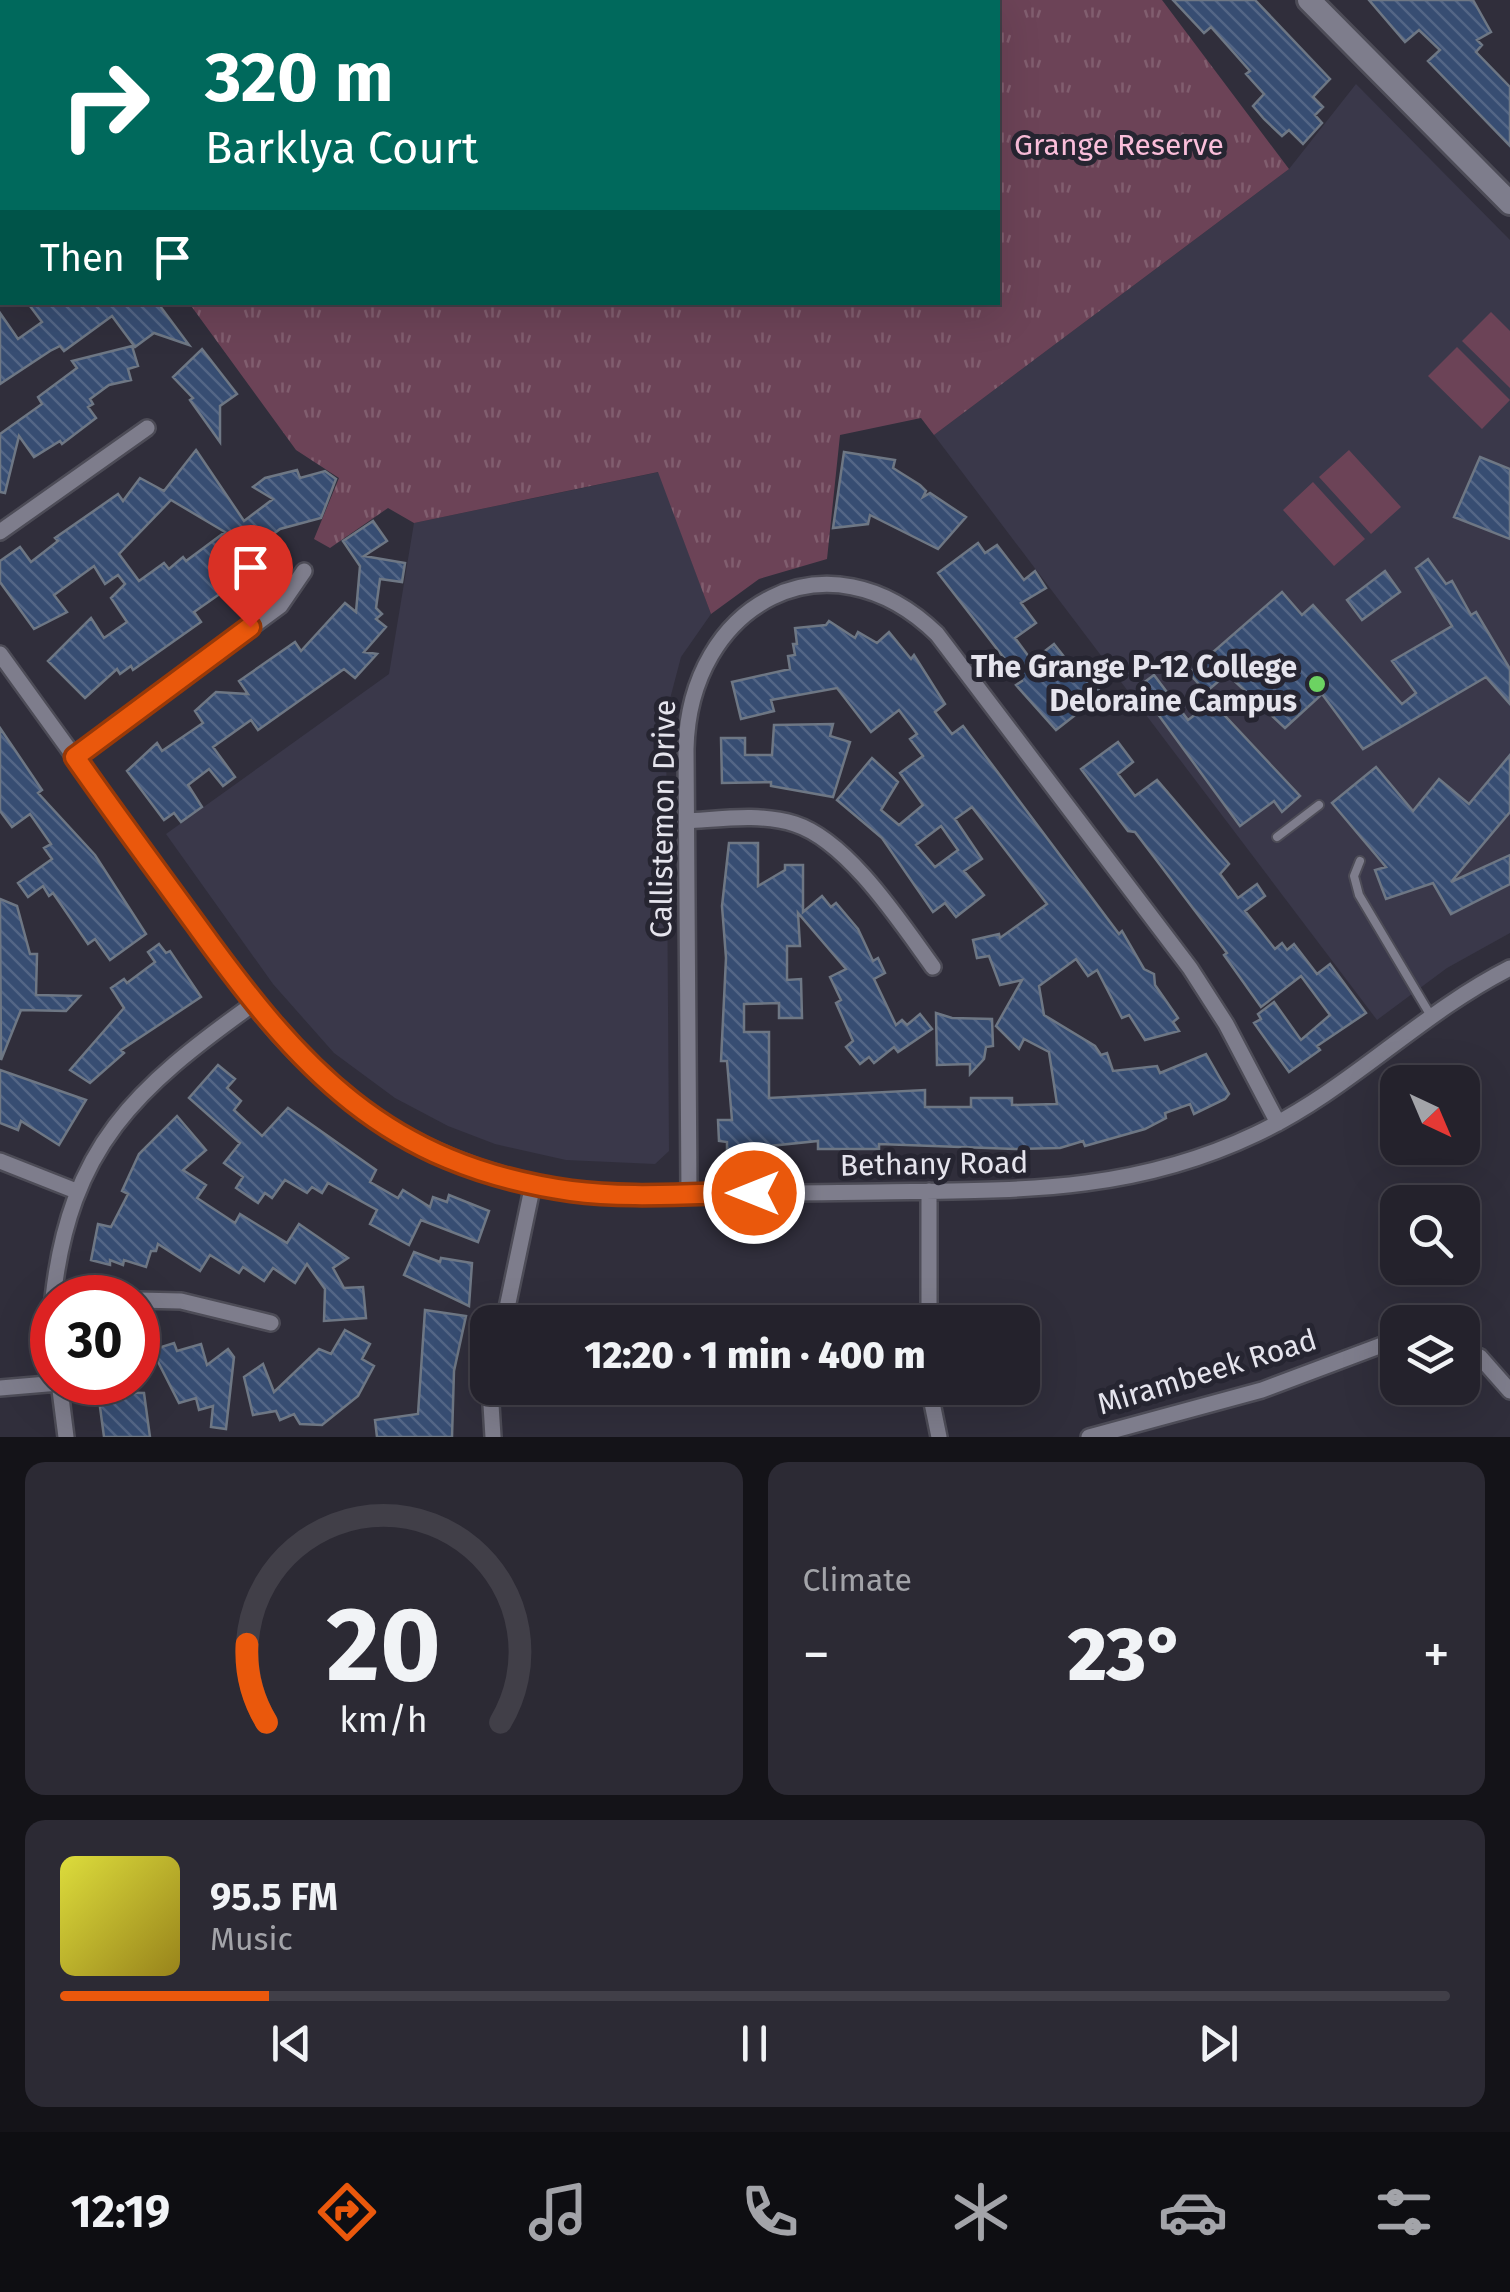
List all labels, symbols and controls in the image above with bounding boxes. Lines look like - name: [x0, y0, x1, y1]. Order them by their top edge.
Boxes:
- text: 320 m: [205, 36, 394, 120]
- icon: right: [40, 40, 170, 170]
- text: Barklya Court: [205, 121, 478, 175]
- park label: Grange Reserve: [1014, 127, 1224, 163]
- icon: arrive: [145, 230, 200, 285]
- text: Then: [40, 235, 125, 281]
- pin: [208, 525, 293, 628]
- icon: arrive: [223, 540, 278, 595]
- place label: The Grange P-12 College Deloraine Campus: [971, 649, 1297, 719]
- marker: The Grange P-12 College Deloraine Campus: [1306, 673, 1328, 695]
- street label: Callistemon Drive: [643, 699, 683, 939]
- north arrow: [1380, 1065, 1480, 1165]
- map controls: [1380, 1065, 1480, 1405]
- position arrow: [702, 1141, 806, 1245]
- street label: Bethany Road: [839, 1144, 1029, 1184]
- button: search: [1380, 1185, 1480, 1285]
- speed limit sign: 30: [30, 1275, 160, 1405]
- button: layers: [1380, 1305, 1480, 1405]
- street label: Mirambeek Road: [1093, 1322, 1321, 1422]
- text: 12:20 · 1 min · 400 m: [584, 1332, 926, 1378]
- text: Climate: [803, 1561, 912, 1599]
- text: 20: [326, 1583, 441, 1708]
- text: 23°: [1068, 1610, 1185, 1700]
- text: −: [803, 1622, 830, 1688]
- text: +: [1423, 1622, 1450, 1688]
- text: km/h: [340, 1699, 428, 1741]
- text: 95.5 FM: [210, 1874, 338, 1920]
- text: Music: [210, 1920, 293, 1958]
- icon: previous: [264, 2016, 319, 2071]
- icon: pause: [727, 2016, 782, 2071]
- icon: next: [1191, 2016, 1246, 2071]
- icon: directions: [312, 2177, 382, 2247]
- icon: music: [523, 2177, 593, 2247]
- icon: phone: [735, 2177, 805, 2247]
- icon: climate: [946, 2177, 1016, 2247]
- icon: car: [1158, 2177, 1228, 2247]
- icon: filters: [1369, 2177, 1439, 2247]
- text: 12:19: [71, 2185, 170, 2239]

